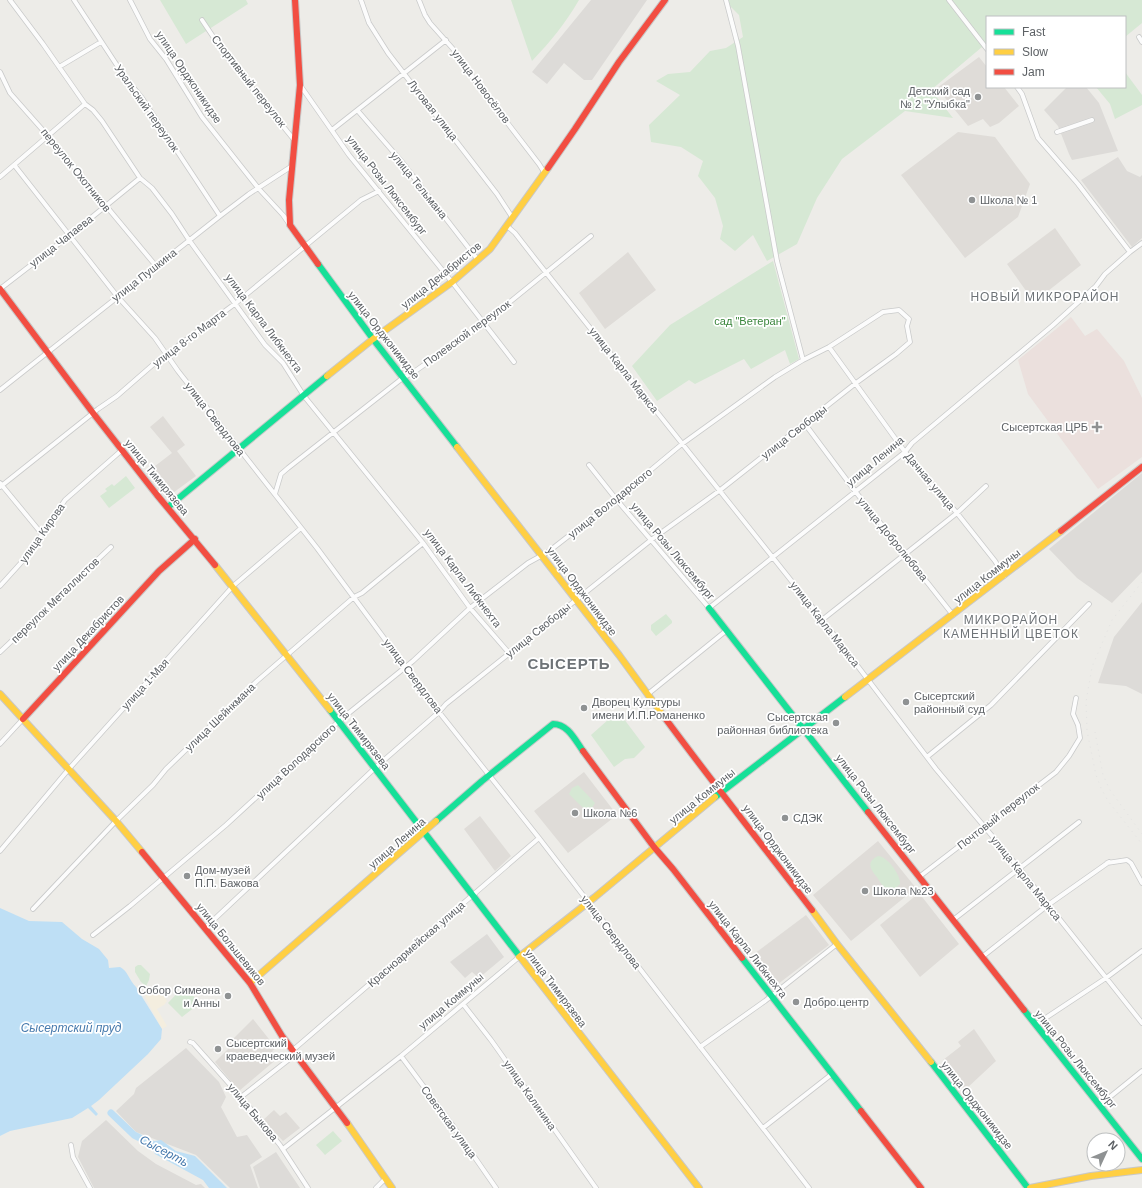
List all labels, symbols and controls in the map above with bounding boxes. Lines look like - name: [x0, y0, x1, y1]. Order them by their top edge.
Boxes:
- legend: [986, 16, 1126, 88]
- text: Fast: [1022, 25, 1046, 39]
- street label: улица Орджоникидзе: [154, 29, 224, 125]
- street label: Спортивный переулок: [209, 33, 289, 129]
- text: Slow: [1022, 45, 1048, 59]
- street label: улица Новосёлов: [449, 47, 513, 125]
- street label: Уральский переулок: [112, 62, 182, 154]
- text: Jam: [1022, 65, 1045, 79]
- street label: Луговая улица: [406, 77, 461, 143]
- place label: Детский сад № 2 "Улыбка": [900, 85, 971, 110]
- marker: Детский сад № 2 "Улыбка": [973, 92, 983, 102]
- street label: переулок Охотников: [39, 126, 113, 214]
- street label: улица Розы Люксембург: [344, 133, 430, 237]
- street label: улица Тельмана: [388, 149, 450, 222]
- place label: Школа № 1: [980, 194, 1037, 206]
- marker: Школа № 1: [967, 195, 977, 205]
- street label: улица Чапаева: [27, 212, 96, 269]
- street label: улица Декабристов: [399, 239, 483, 311]
- street label: улица Пушкина: [109, 246, 179, 304]
- street label: улица Карла Либкнехта: [223, 271, 305, 375]
- street label: улица Орджоникидзе: [346, 289, 422, 381]
- district label: НОВЫЙ МИКРОРАЙОН: [970, 289, 1120, 304]
- street label: Полевской переулок: [421, 297, 513, 369]
- street label: улица 8-го Марта: [150, 306, 229, 369]
- park label: сад "Ветеран": [714, 315, 786, 327]
- street label: улица Карла Маркса: [587, 325, 662, 416]
- street label: улица Свердлова: [183, 380, 248, 459]
- street label: улица Свободы: [759, 403, 829, 461]
- place label: Сысертская ЦРБ: [1001, 421, 1088, 433]
- marker: Сысертская ЦРБ: [1091, 421, 1103, 433]
- street label: улица Ленина: [844, 433, 907, 488]
- street label: улица Тимирязева: [123, 437, 192, 518]
- street label: Дачная улица: [903, 450, 958, 513]
- street label: улица Володарского: [566, 466, 654, 540]
- street label: улица Добролюбова: [856, 495, 931, 584]
- street label: улица Кирова: [17, 500, 67, 565]
- street label: улица Розы Люксембург: [629, 500, 717, 602]
- street label: улица Карла Либкнехта: [422, 526, 504, 630]
- street label: улица Орджоникидзе: [545, 544, 619, 638]
- street label: улица Коммуны: [952, 546, 1023, 606]
- street label: переулок Металлистов: [9, 555, 102, 645]
- street label: улица Карла Маркса: [788, 579, 863, 670]
- street label: улица Декабристов: [50, 593, 126, 673]
- street label: улица Свободы: [503, 600, 573, 660]
- district label: МИКРОРАЙОН КАМЕННЫЙ ЦВЕТОК: [943, 612, 1079, 641]
- street label: улица Свердлова: [381, 637, 445, 716]
- district label: СЫСЕРТЬ: [527, 655, 611, 672]
- street label: улица 1-Мая: [119, 656, 171, 712]
- street label: улица Шейнкмана: [183, 680, 258, 753]
- street label: улица Тимирязева: [325, 690, 393, 773]
- place label: Сысертский районный суд: [914, 690, 985, 715]
- place label: Дворец Культуры имени И.П.Романенко: [592, 696, 705, 721]
- marker: Сысертский районный суд: [901, 697, 911, 707]
- marker: Дворец Культуры имени И.П.Романенко: [579, 703, 589, 713]
- place label: Сысертская районная библиотека: [717, 711, 829, 736]
- marker: Сысертская районная библиотека: [831, 718, 841, 728]
- street label: улица Володарского: [254, 721, 338, 801]
- street label: улица Розы Люксембург: [833, 752, 919, 856]
- street label: улица Коммуны: [667, 766, 737, 826]
- street label: Почтовый переулок: [955, 780, 1041, 852]
- street label: улица Орджоникидзе: [741, 802, 815, 896]
- place label: Школа №6: [583, 807, 637, 819]
- marker: Школа №6: [570, 808, 580, 818]
- place label: СДЭК: [793, 812, 823, 824]
- marker: СДЭК: [780, 813, 790, 823]
- street label: улица Ленина: [366, 815, 428, 871]
- street label: улица Карла Маркса: [988, 833, 1064, 923]
- place label: Дом-музей П.П. Бажова: [195, 864, 260, 889]
- marker: Дом-музей П.П. Бажова: [182, 871, 192, 881]
- place label: Школа №23: [873, 885, 934, 897]
- marker: Школа №23: [860, 886, 870, 896]
- street label: улица Свердлова: [579, 893, 644, 972]
- street label: Красноармейская улица: [365, 898, 468, 989]
- street label: улица Карла Либкнехта: [706, 898, 790, 1001]
- street label: улица Большевиков: [194, 900, 268, 988]
- street label: улица Тимирязева: [523, 947, 590, 1030]
- street label: улица Коммуны: [416, 970, 486, 1031]
- place label: Собор Симеона и Анны: [138, 984, 221, 1009]
- marker: Собор Симеона и Анны: [223, 991, 233, 1001]
- place label: Добро.центр: [804, 996, 869, 1008]
- marker: Добро.центр: [791, 997, 801, 1007]
- street label: улица Розы Люксембург: [1033, 1007, 1119, 1111]
- water label: Сысертский пруд: [21, 1021, 122, 1035]
- place label: Сысертский краеведческий музей: [226, 1037, 335, 1062]
- marker: Сысертский краеведческий музей: [213, 1044, 223, 1054]
- street label: улица Калинина: [501, 1058, 559, 1133]
- street label: улица Орджоникидзе: [939, 1059, 1015, 1151]
- street label: улица Быкова: [225, 1081, 281, 1144]
- street label: Советская улица: [419, 1084, 480, 1161]
- water label: Сысерть: [137, 1132, 191, 1170]
- north arrow: [1086, 1132, 1126, 1172]
- text: N: [1106, 1138, 1120, 1152]

